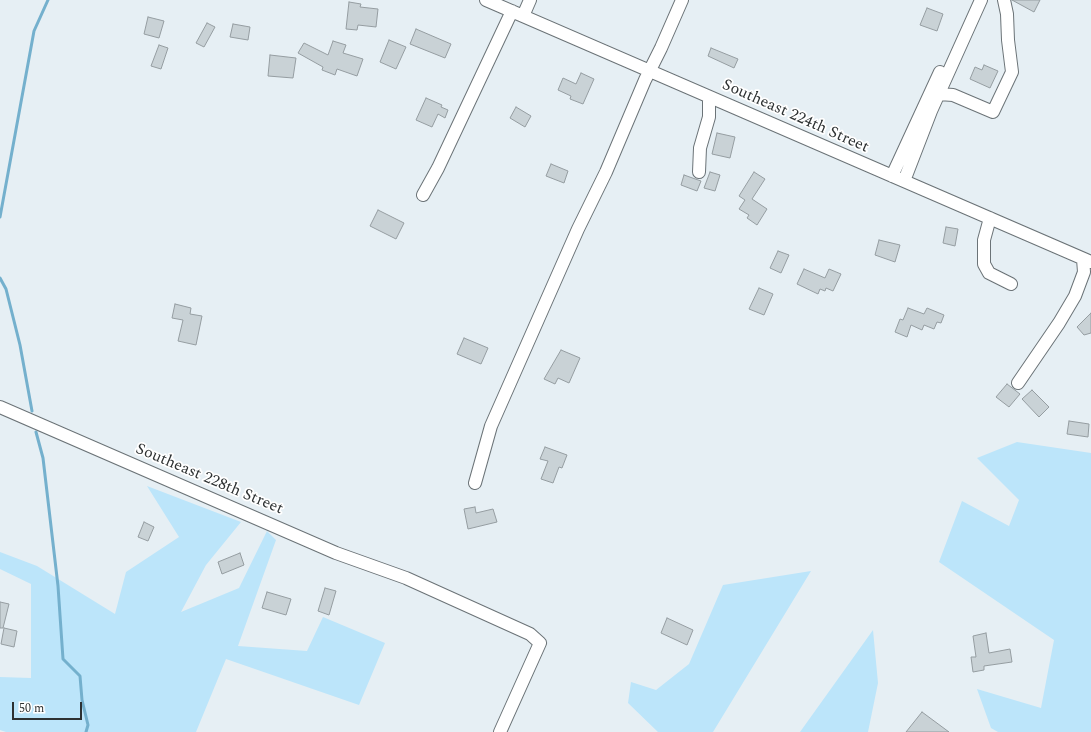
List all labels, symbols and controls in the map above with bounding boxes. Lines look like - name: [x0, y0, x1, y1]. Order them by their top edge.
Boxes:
- street label: Southeast 224th Street: [719, 76, 871, 158]
- street label: Southeast 228th Street: [132, 440, 286, 520]
- scale bar: [14, 694, 84, 720]
- text: 50 m: [19, 699, 44, 718]

